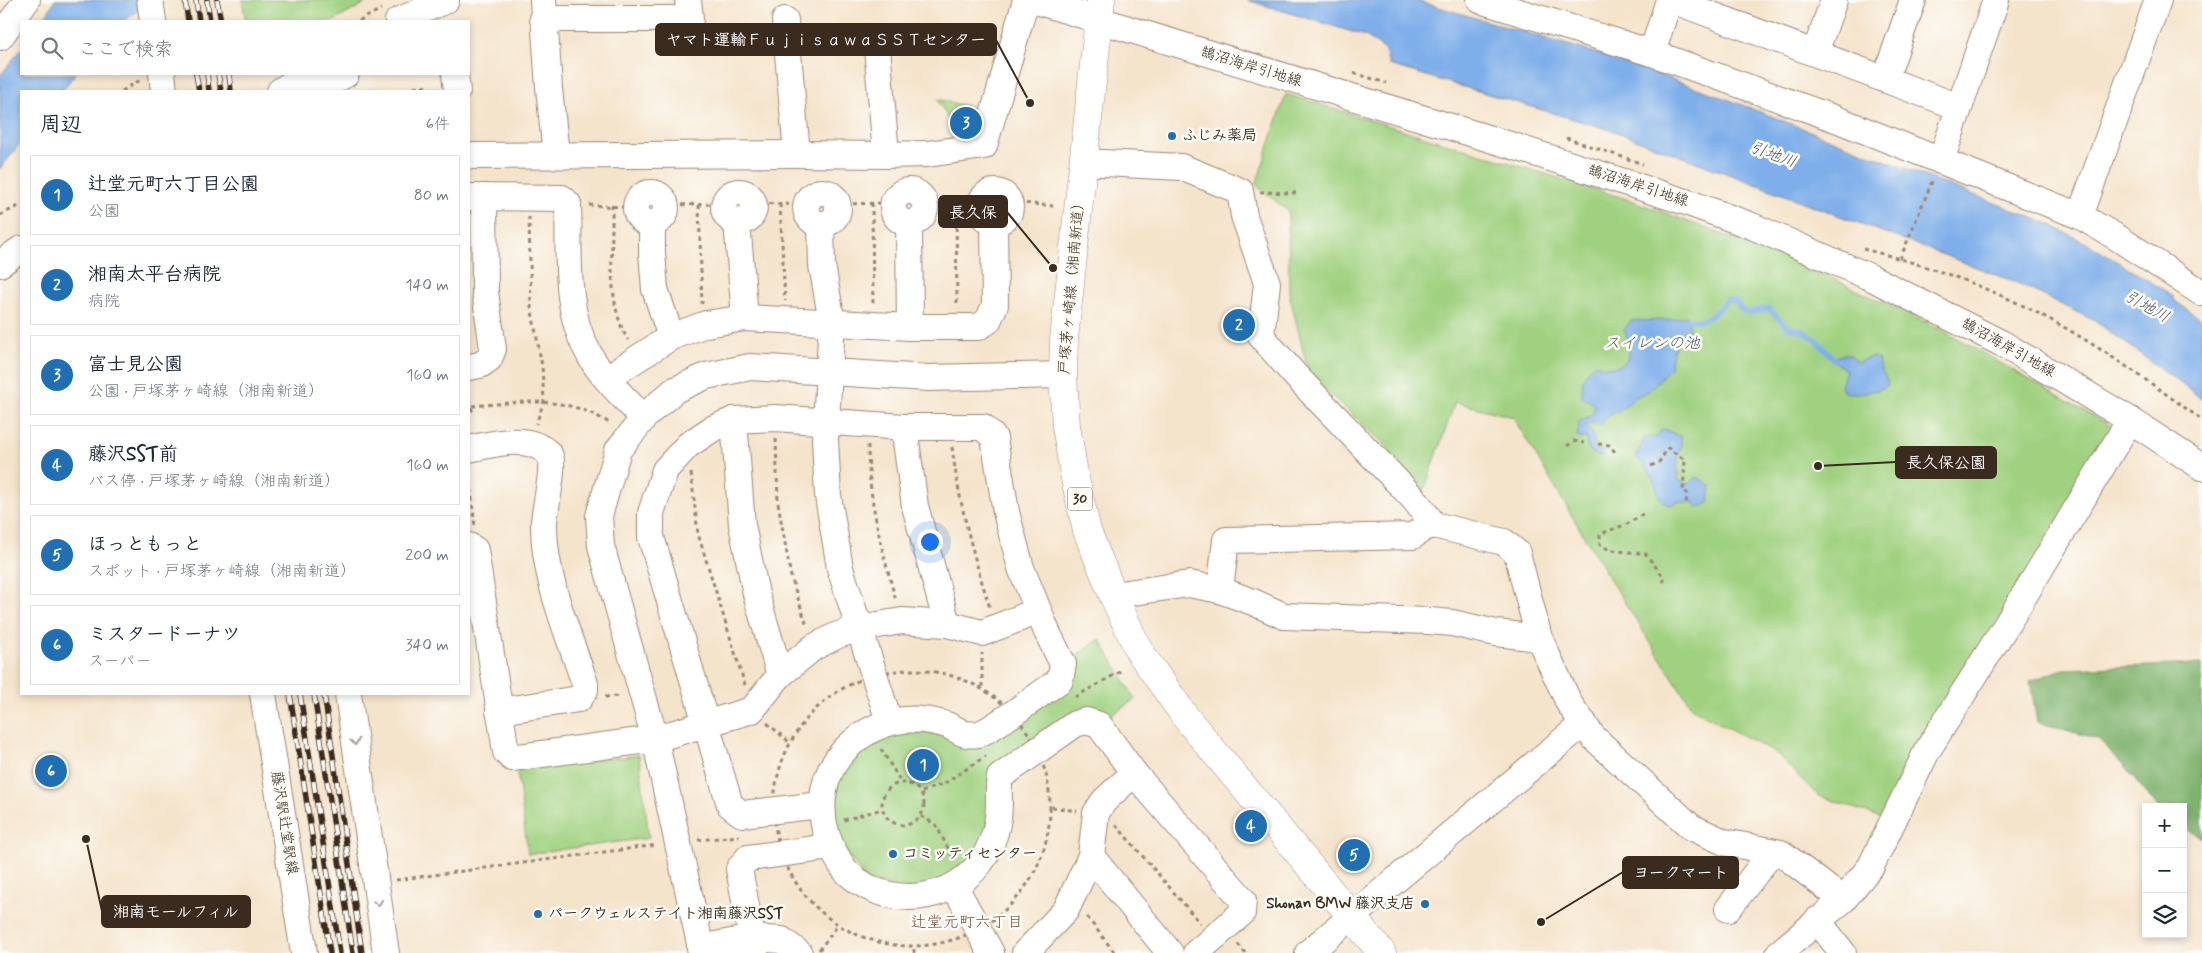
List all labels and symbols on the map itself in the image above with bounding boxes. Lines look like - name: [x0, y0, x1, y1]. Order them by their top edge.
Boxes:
- callout: ヤマト運輸ＦｕｊｉｓａｗａＳＳＴセンター: [656, 24, 996, 55]
- text: ヤマト運輸ＦｕｊｉｓａｗａＳＳＴセンター: [666, 30, 986, 51]
- street label: 鵠沼海岸引地線: [1198, 42, 1304, 92]
- pin: 3: [950, 104, 982, 142]
- place label: ふじみ薬局: [1182, 126, 1257, 146]
- marker: ふじみ薬局: [1166, 130, 1178, 142]
- water label: 引地川: [1747, 137, 1799, 173]
- street label: 鵠沼海岸引地線: [1585, 160, 1691, 212]
- street label: 戸塚茅ヶ崎線（湘南新道）: [1054, 194, 1090, 376]
- callout: 長久保: [939, 196, 1007, 227]
- text: 長久保: [949, 203, 997, 224]
- water label: 引地川: [2121, 286, 2173, 328]
- pin: 2: [1223, 306, 1255, 344]
- street label: 鵠沼海岸引地線: [1957, 314, 2059, 382]
- water label: スイレンの池: [1604, 333, 1701, 354]
- callout: 長久保公園: [1896, 447, 1996, 478]
- text: 長久保公園: [1906, 453, 1986, 474]
- road number: 30: [1068, 488, 1092, 510]
- your location: [917, 529, 943, 555]
- one-way arrow: [349, 738, 359, 746]
- pin: 1: [907, 746, 939, 784]
- pin: 6: [35, 752, 67, 790]
- street label: 藤沢駅辻堂駅線: [266, 770, 302, 876]
- pin: 4: [1235, 807, 1267, 845]
- pin: 5: [1338, 836, 1370, 874]
- place label: コミッティセンター: [903, 844, 1037, 864]
- marker: コミッティセンター: [887, 848, 899, 860]
- callout: ヨークマート: [1623, 857, 1738, 888]
- text: ヨークマート: [1633, 863, 1729, 884]
- place label: Shonan BMW 藤沢支店: [1266, 894, 1415, 914]
- callout: 湘南モールフィル: [102, 896, 250, 927]
- one-way arrow: [373, 898, 383, 907]
- marker: Shonan BMW 藤沢支店: [1419, 898, 1431, 910]
- text: 湘南モールフィル: [113, 902, 239, 923]
- place label: パークウェルステイト湘南藤沢SST: [548, 904, 784, 924]
- marker: パークウェルステイト湘南藤沢SST: [532, 908, 544, 920]
- district label: 辻堂元町六丁目: [911, 912, 1023, 933]

